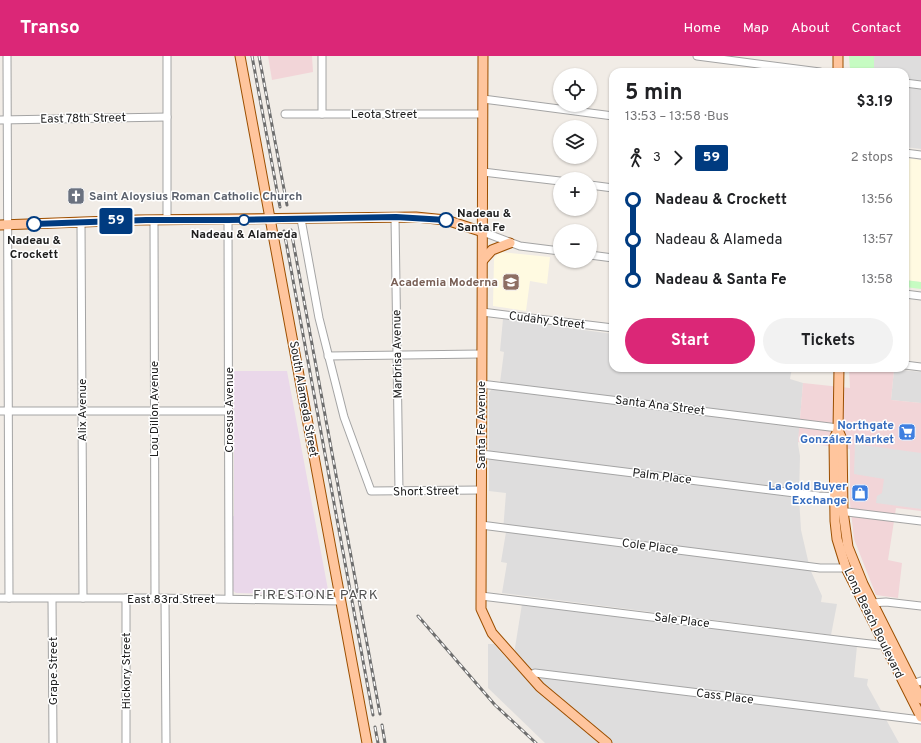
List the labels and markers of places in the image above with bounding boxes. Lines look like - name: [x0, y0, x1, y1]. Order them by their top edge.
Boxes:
- church icon: Saint Aloysius Roman Catholic Church: [66, 186, 86, 206]
- place label: Saint Aloysius Roman Catholic Church: [89, 189, 302, 205]
- place label: Nadeau & Santa Fe: [457, 206, 512, 236]
- marker: Nadeau & Santa Fe: [438, 212, 454, 228]
- marker: Nadeau & Alameda: [238, 214, 250, 226]
- marker: Nadeau & Crockett: [26, 216, 42, 232]
- place label: Nadeau & Alameda: [191, 227, 297, 243]
- place label: Nadeau & Crockett: [7, 233, 62, 263]
- school or university icon: Academia Moderna: [501, 272, 521, 292]
- place label: Academia Moderna: [390, 275, 498, 291]
- place label: Northgate González Market: [800, 418, 894, 448]
- supermarket icon: Northgate González Market: [897, 422, 917, 442]
- place label: La Gold Buyer Exchange: [768, 479, 847, 509]
- shop icon: La Gold Buyer Exchange: [850, 483, 870, 503]

